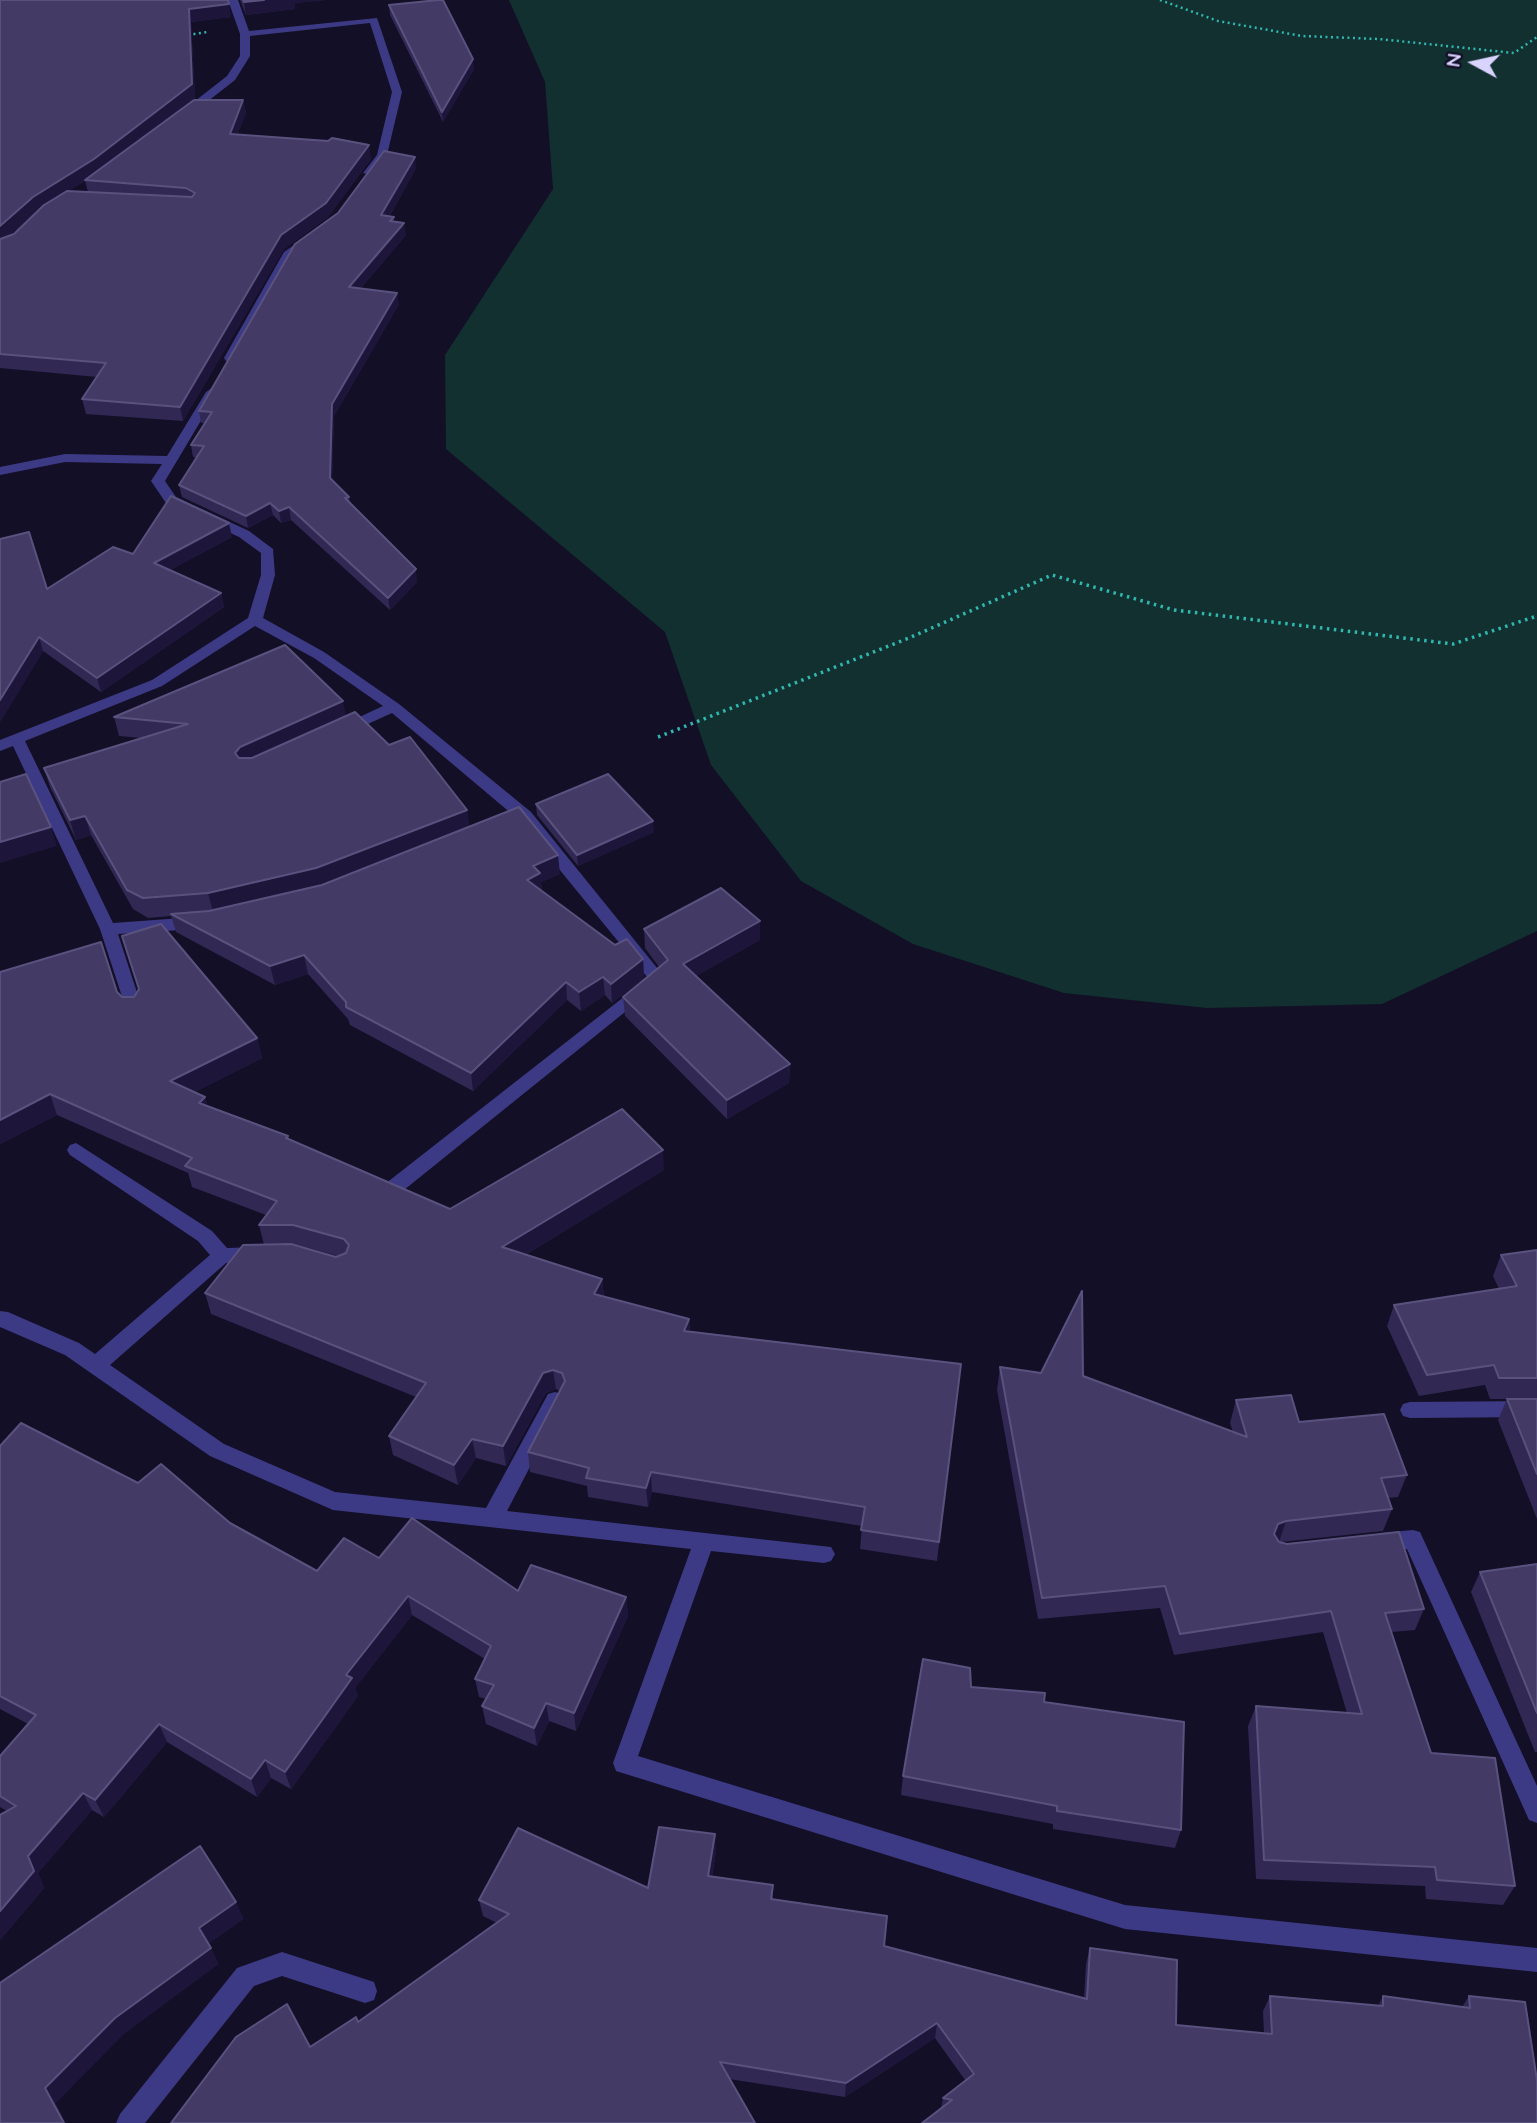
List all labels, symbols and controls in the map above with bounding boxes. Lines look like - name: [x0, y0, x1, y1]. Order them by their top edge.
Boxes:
- north arrow: [1439, 28, 1509, 98]
- text: N: [1440, 51, 1466, 69]

